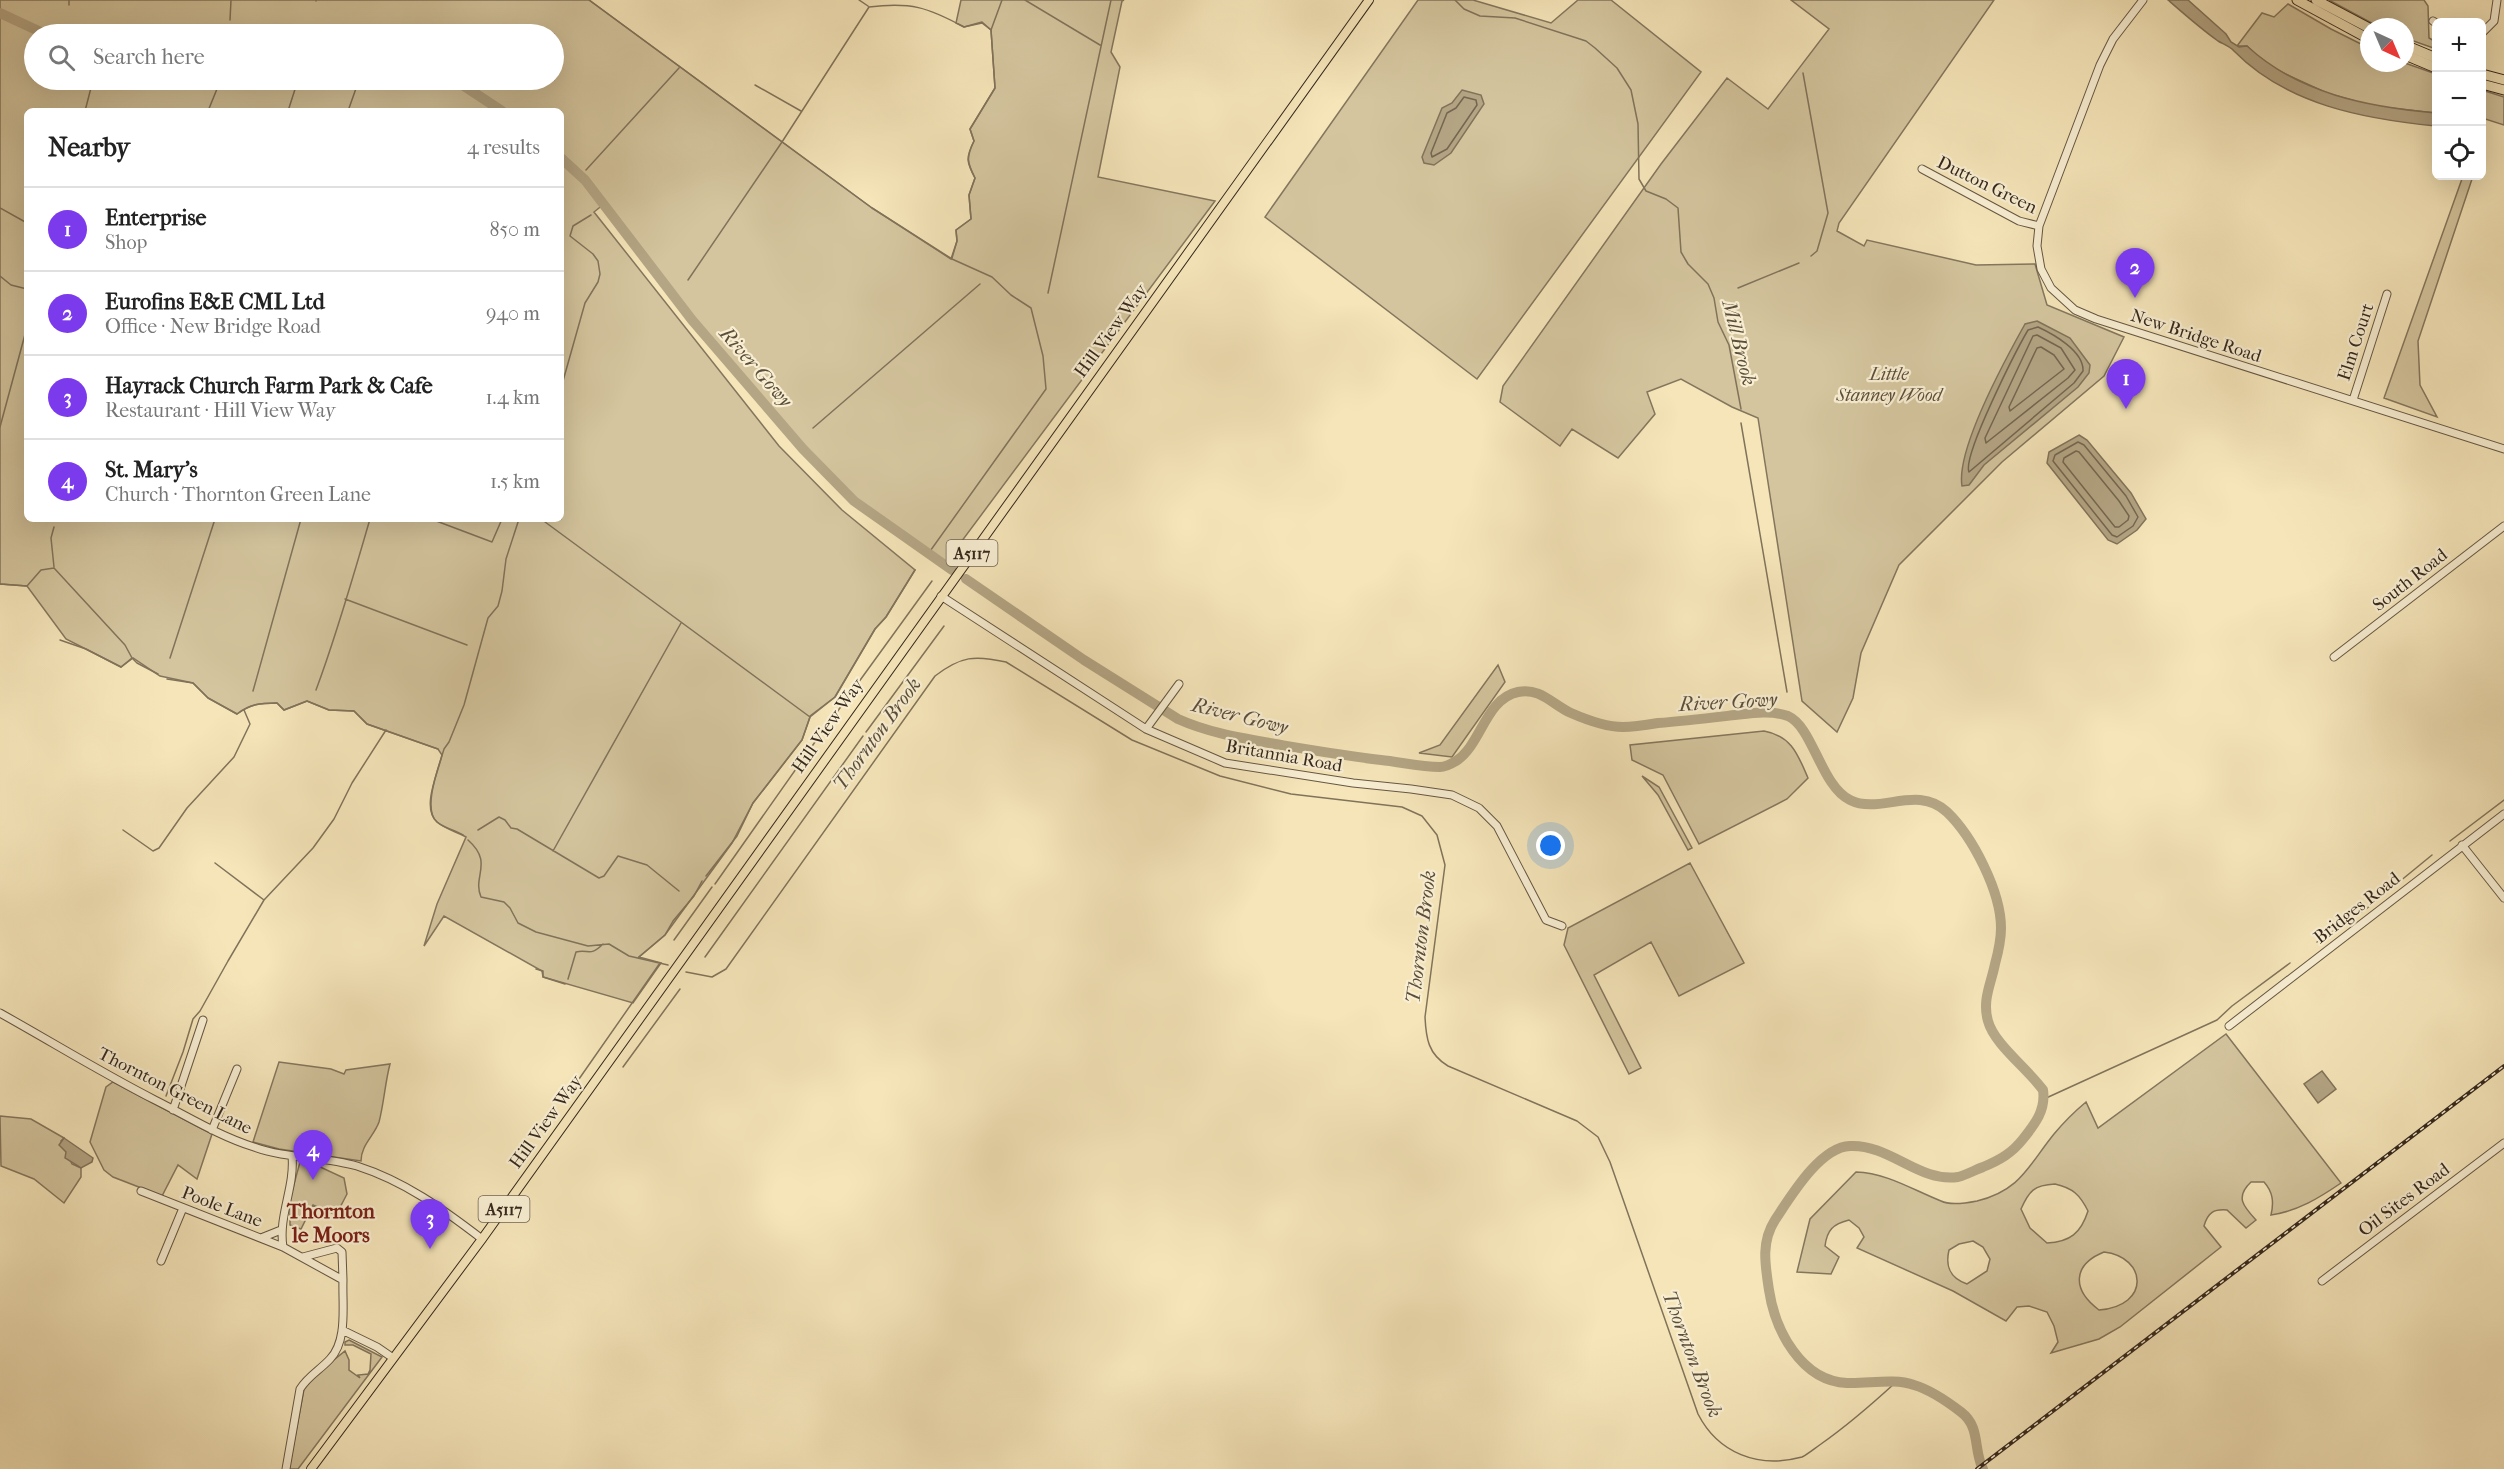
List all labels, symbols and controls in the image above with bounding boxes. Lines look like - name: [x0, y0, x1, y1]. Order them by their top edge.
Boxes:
- north arrow: [2360, 18, 2414, 72]
- map controls: [2432, 18, 2486, 180]
- button: +: [2432, 18, 2486, 72]
- search box: [24, 24, 564, 90]
- icon: search: [45, 41, 78, 74]
- text: Search here: [93, 44, 205, 70]
- button: −: [2432, 72, 2486, 126]
- button: locate: [2432, 126, 2486, 180]
- text: Nearby: [48, 132, 130, 163]
- text: 4 results: [467, 136, 540, 159]
- street label: Dutton Green: [1934, 152, 2041, 218]
- text: Enterprise: [105, 205, 206, 231]
- text: 1: [64, 218, 71, 241]
- text: 850 m: [489, 218, 540, 241]
- text: Shop: [105, 231, 147, 254]
- pin: 2: [2116, 248, 2154, 298]
- street label: Hill View Way: [1070, 279, 1153, 382]
- text: Eurofins E&E CML Ltd: [105, 289, 325, 315]
- water label: Mill Brook: [1717, 296, 1761, 388]
- street label: Elm Court: [2334, 300, 2379, 383]
- text: 2: [62, 302, 73, 325]
- text: 940 m: [486, 302, 540, 325]
- street label: New Bridge Road: [2128, 305, 2264, 367]
- text: Office · New Bridge Road: [105, 315, 321, 338]
- water label: River Gowy: [714, 321, 797, 412]
- pin: 1: [2106, 360, 2146, 409]
- park label: Little Stanney Wood: [1835, 364, 1945, 406]
- text: Hayrack Church Farm Park & Cafe: [105, 373, 433, 399]
- text: 3: [63, 386, 72, 409]
- text: 1.4 km: [485, 386, 540, 409]
- text: Restaurant · Hill View Way: [105, 399, 336, 422]
- text: St. Mary's: [105, 457, 198, 483]
- text: 4: [62, 470, 73, 493]
- text: 1.5 km: [490, 470, 540, 493]
- text: Church · Thornton Green Lane: [105, 483, 371, 506]
- road number: A5117: [946, 540, 998, 566]
- street label: South Road: [2369, 544, 2452, 616]
- water label: Thornton Brook: [828, 673, 926, 795]
- street label: Hill View Way: [788, 674, 869, 777]
- water label: River Gowy: [1676, 688, 1778, 716]
- water label: River Gowy: [1188, 692, 1291, 739]
- street label: Britannia Road: [1224, 735, 1344, 777]
- your location: [1536, 831, 1565, 860]
- street label: Bridges Road: [2310, 868, 2404, 948]
- water label: Thornton Brook: [1401, 869, 1441, 1005]
- street label: Thornton Green Lane: [94, 1043, 256, 1139]
- street label: Hill View Way: [505, 1070, 588, 1173]
- pin: 4: [294, 1130, 332, 1180]
- street label: Oil Sites Road: [2354, 1159, 2454, 1241]
- street label: Poole Lane: [179, 1182, 265, 1232]
- road number: A5117: [478, 1196, 530, 1222]
- district label: Thornton le Moors: [286, 1199, 376, 1247]
- pin: 3: [410, 1200, 450, 1249]
- water label: Thornton Brook: [1657, 1287, 1727, 1421]

